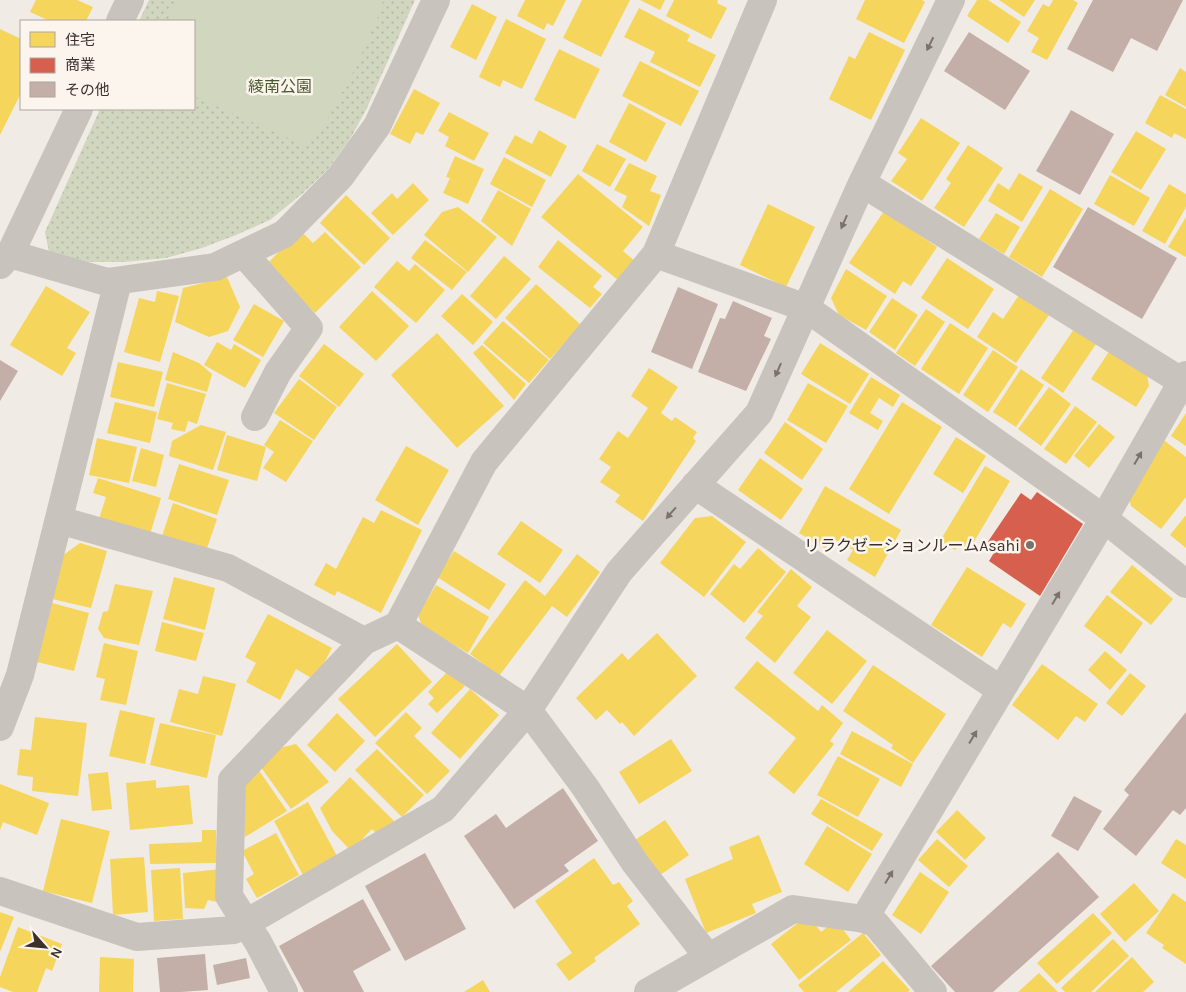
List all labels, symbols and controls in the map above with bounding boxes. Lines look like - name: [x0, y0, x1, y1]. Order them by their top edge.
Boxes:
- legend: [20, 20, 195, 110]
- text: 住宅: [65, 31, 95, 49]
- one-way arrow: [926, 37, 934, 51]
- text: 商業: [65, 56, 95, 74]
- park label: 綾南公園: [248, 77, 312, 96]
- text: その他: [65, 81, 110, 99]
- one-way arrow: [840, 215, 848, 229]
- one-way arrow: [774, 363, 782, 377]
- one-way arrow: [1134, 451, 1143, 464]
- one-way arrow: [665, 506, 676, 519]
- place label: リラクゼーションルームAsahi: [804, 536, 1020, 555]
- marker: リラクゼーションルームAsahi: [1024, 539, 1036, 551]
- one-way arrow: [1052, 592, 1061, 605]
- one-way arrow: [968, 731, 977, 744]
- one-way arrow: [885, 870, 894, 883]
- north arrow: [20, 922, 70, 972]
- text: N: [46, 944, 66, 961]

